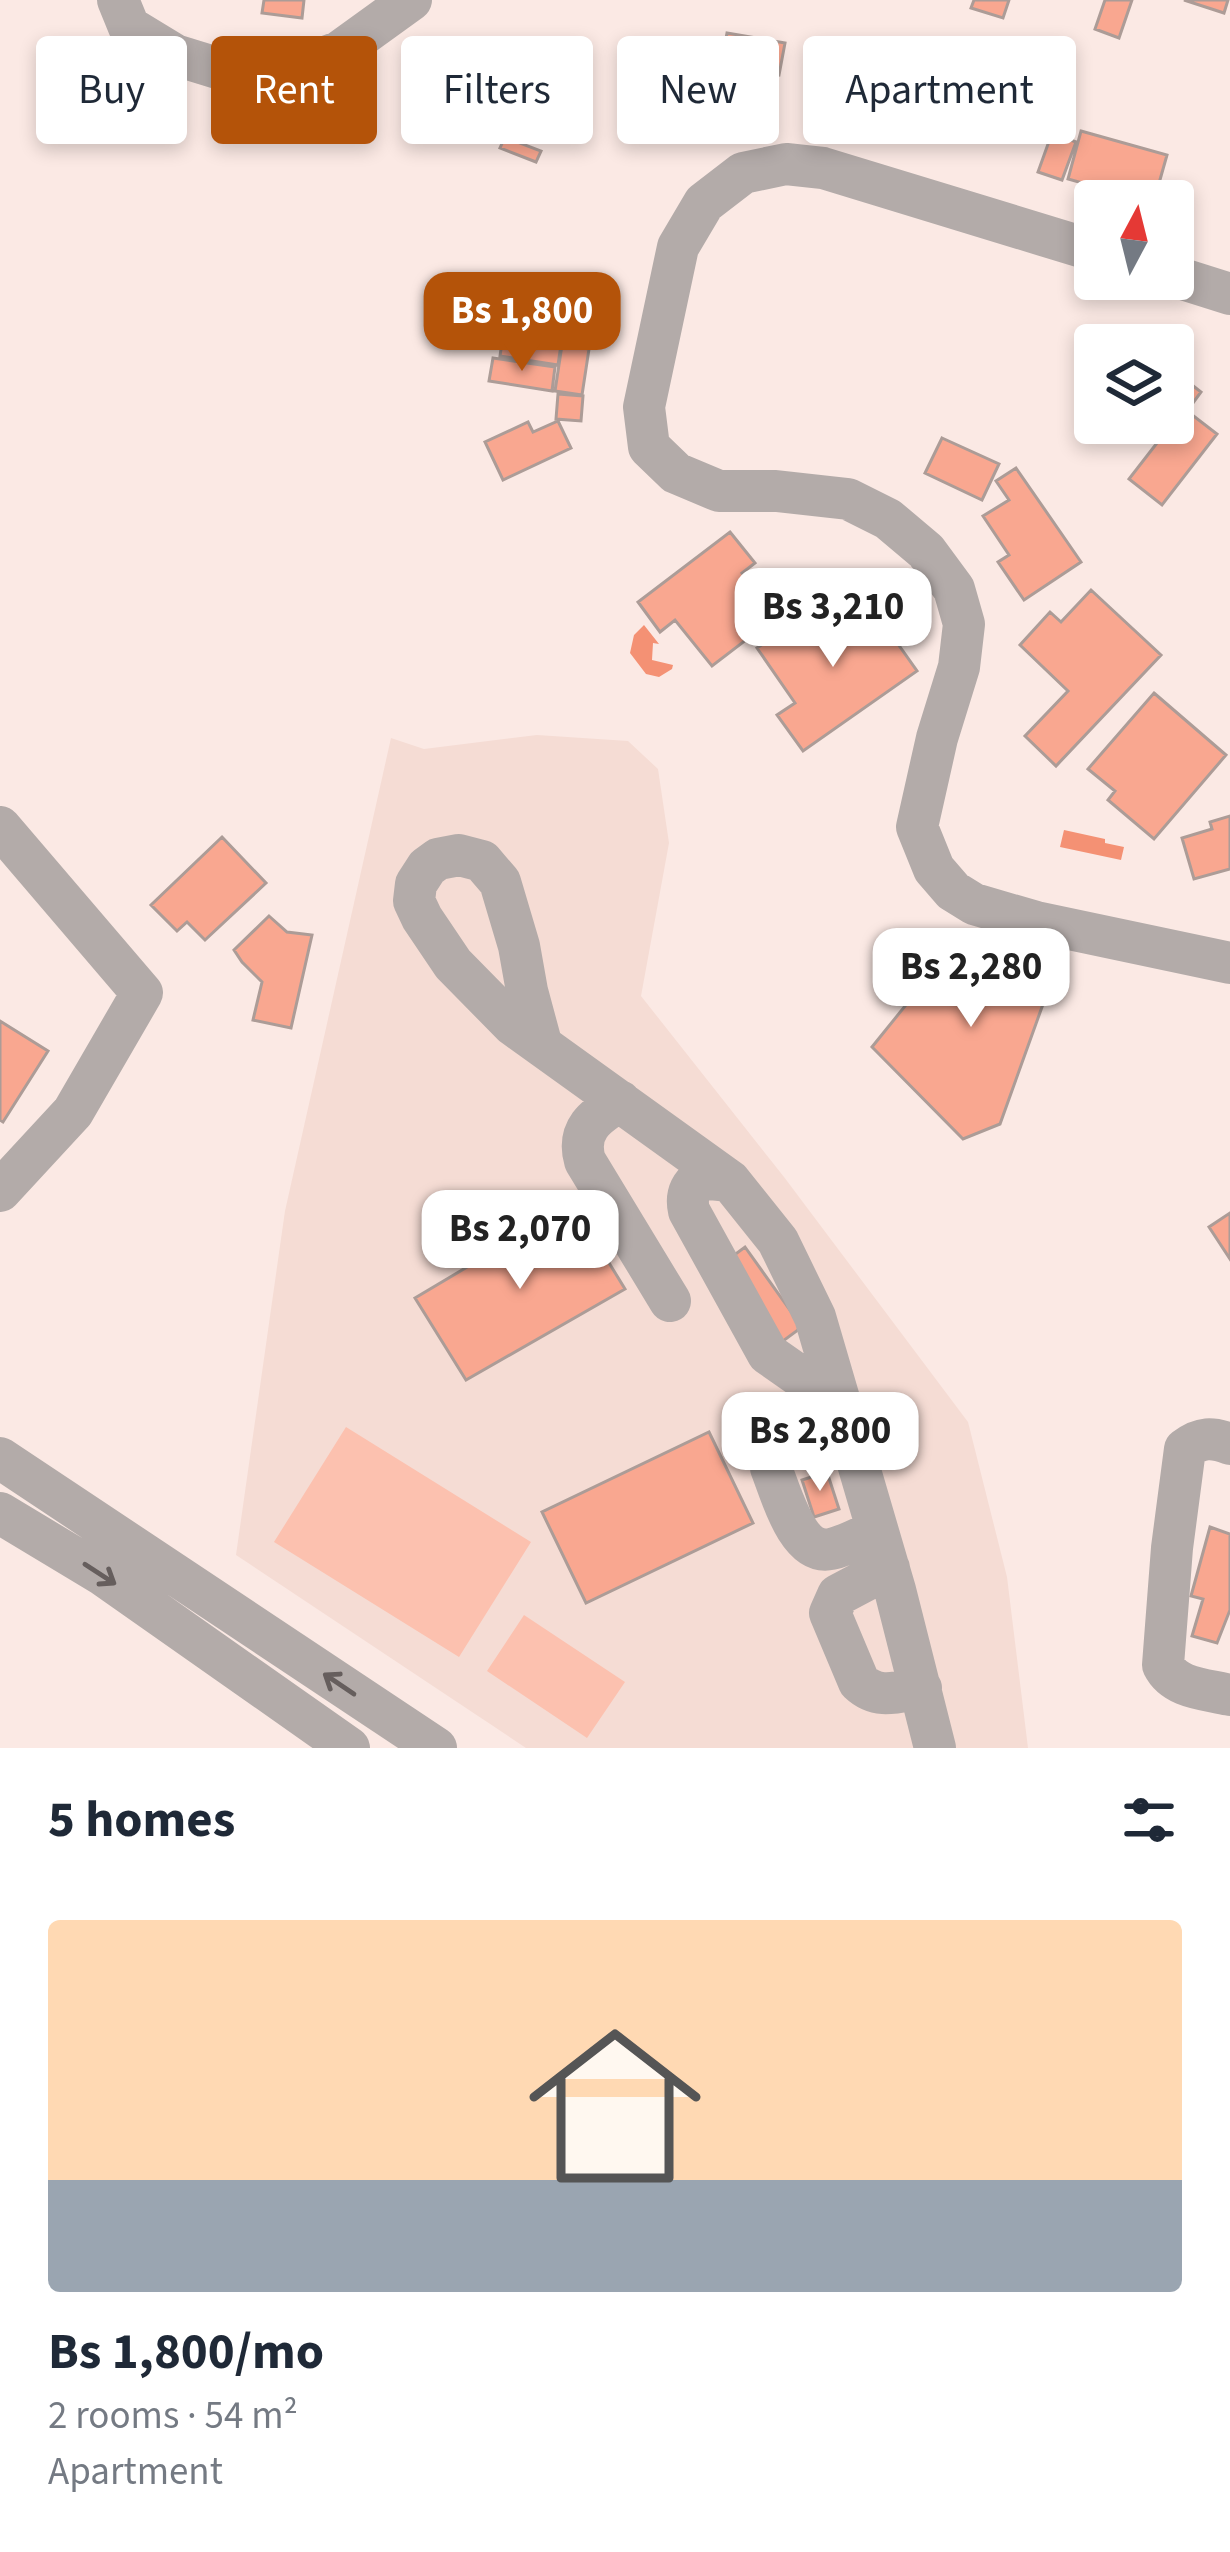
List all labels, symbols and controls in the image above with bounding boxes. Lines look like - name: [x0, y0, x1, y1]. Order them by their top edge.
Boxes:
- chip: Buy: [36, 36, 187, 144]
- chip: Rent: [211, 36, 377, 144]
- chip: Filters: [401, 36, 593, 144]
- chip: New: [617, 36, 779, 144]
- chip: Apartment: [803, 36, 1076, 144]
- north arrow: [1074, 180, 1194, 300]
- map controls: [1074, 180, 1194, 444]
- pin: Bs 1,800: [398, 272, 646, 374]
- text: Bs 1,800: [451, 283, 593, 339]
- button: layers: [1074, 324, 1194, 444]
- pin: Bs 3,210: [709, 568, 957, 670]
- text: Bs 3,210: [762, 579, 904, 635]
- pin: Bs 2,280: [847, 928, 1095, 1030]
- text: Bs 2,280: [900, 939, 1042, 995]
- pin: Bs 2,070: [396, 1190, 644, 1292]
- text: Bs 2,070: [449, 1201, 591, 1257]
- pin: Bs 2,800: [696, 1392, 944, 1494]
- text: Bs 2,800: [749, 1403, 891, 1459]
- one-way arrow: [82, 1562, 116, 1586]
- one-way arrow: [322, 1671, 356, 1696]
- text: 5 homes: [48, 1784, 235, 1856]
- icon: filters: [1116, 1787, 1182, 1853]
- icon: home: [507, 1998, 723, 2214]
- text: Bs 1,800/mo: [48, 2316, 324, 2388]
- text: 2 rooms · 54 m²: [48, 2388, 298, 2444]
- text: Apartment: [48, 2444, 223, 2500]

